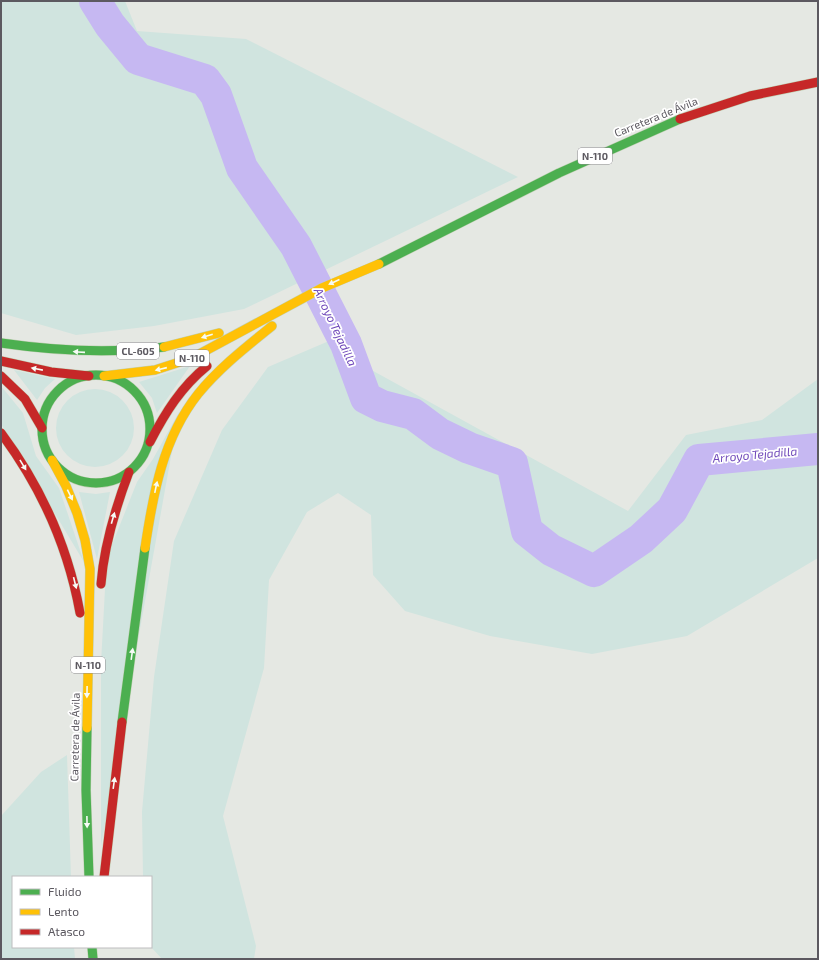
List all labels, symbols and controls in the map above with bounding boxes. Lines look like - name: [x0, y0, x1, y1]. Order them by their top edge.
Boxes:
- street label: Carretera de Ávila: [612, 94, 699, 139]
- road number: N-110: [578, 148, 612, 164]
- one-way arrow: [329, 279, 340, 285]
- water label: Arroyo Tejadilla: [310, 284, 360, 368]
- one-way arrow: [201, 333, 213, 339]
- road number: CL-605: [117, 343, 159, 359]
- one-way arrow: [73, 349, 85, 356]
- road number: N-110: [175, 350, 209, 366]
- one-way arrow: [31, 366, 43, 372]
- one-way arrow: [155, 366, 167, 372]
- water label: Arroyo Tejadilla: [711, 443, 798, 466]
- one-way arrow: [19, 460, 27, 470]
- one-way arrow: [153, 480, 159, 493]
- one-way arrow: [67, 489, 73, 501]
- one-way arrow: [110, 512, 116, 524]
- one-way arrow: [72, 577, 78, 589]
- one-way arrow: [128, 648, 135, 660]
- road number: N-110: [71, 657, 105, 673]
- one-way arrow: [84, 686, 90, 699]
- street label: Carretera de Ávila: [67, 692, 82, 781]
- one-way arrow: [111, 776, 117, 789]
- one-way arrow: [84, 816, 90, 829]
- legend: [12, 876, 152, 948]
- text: Fluido: [48, 884, 82, 898]
- text: Lento: [48, 904, 79, 918]
- text: Atasco: [48, 924, 85, 938]

